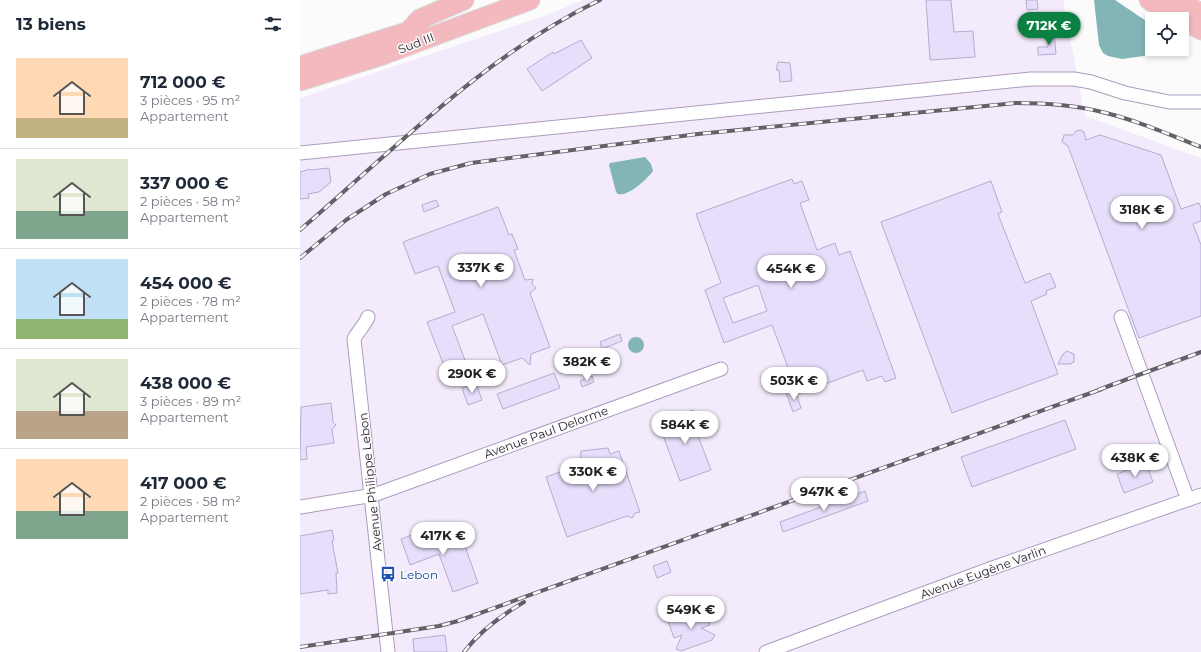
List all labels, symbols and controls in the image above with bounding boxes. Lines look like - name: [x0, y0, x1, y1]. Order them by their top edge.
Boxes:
- pin: 712K €: [1016, 12, 1082, 46]
- map controls: [1145, 12, 1189, 56]
- button: locate: [1145, 12, 1189, 56]
- icon: filters: [262, 13, 284, 35]
- text: 13 biens: [16, 14, 86, 34]
- text: 712K €: [1027, 17, 1071, 33]
- street label: Sud III: [396, 29, 436, 57]
- text: 712 000 €: [140, 72, 225, 92]
- icon: home: [48, 74, 96, 122]
- text: 3 pièces · 95 m²: [140, 92, 240, 108]
- text: Appartement: [140, 108, 229, 124]
- text: 337 000 €: [140, 173, 228, 193]
- icon: home: [48, 175, 96, 223]
- text: 2 pièces · 58 m²: [140, 193, 241, 209]
- pin: 318K €: [1109, 196, 1175, 230]
- text: 318K €: [1119, 201, 1165, 217]
- text: Appartement: [140, 209, 229, 225]
- pin: 337K €: [448, 254, 514, 288]
- pin: 454K €: [758, 255, 824, 289]
- text: 337K €: [457, 259, 505, 275]
- text: 454K €: [766, 260, 816, 276]
- text: 454 000 €: [140, 273, 232, 293]
- icon: home: [48, 275, 96, 323]
- text: 2 pièces · 78 m²: [140, 293, 241, 309]
- text: Appartement: [140, 309, 229, 325]
- pin: 382K €: [554, 348, 620, 382]
- text: 382K €: [563, 353, 611, 369]
- pin: 290K €: [439, 360, 505, 394]
- text: 290K €: [448, 365, 496, 381]
- pin: 503K €: [761, 367, 827, 401]
- text: 503K €: [770, 372, 818, 388]
- text: 438 000 €: [140, 373, 231, 393]
- icon: home: [48, 375, 96, 423]
- text: 3 pièces · 89 m²: [140, 393, 241, 409]
- street label: Avenue Paul Delorme: [482, 403, 610, 461]
- text: Appartement: [140, 409, 229, 425]
- pin: 584K €: [652, 411, 718, 445]
- street label: Avenue Philippe Lebon: [355, 412, 385, 552]
- text: 584K €: [660, 416, 710, 432]
- pin: 438K €: [1102, 444, 1168, 478]
- text: 438K €: [1111, 449, 1160, 465]
- pin: 330K €: [560, 458, 626, 492]
- text: 330K €: [569, 463, 617, 479]
- text: 417 000 €: [140, 473, 227, 493]
- icon: home: [48, 475, 96, 523]
- pin: 947K €: [791, 478, 857, 512]
- text: 947K €: [800, 483, 848, 499]
- text: 2 pièces · 58 m²: [140, 493, 241, 509]
- text: Appartement: [140, 509, 229, 525]
- pin: 417K €: [410, 522, 476, 556]
- text: 417K €: [420, 527, 466, 543]
- street label: Avenue Eugène Varlin: [918, 542, 1048, 602]
- bus stop icon: Lebon: [379, 565, 397, 583]
- place label: Lebon: [400, 567, 438, 582]
- pin: 549K €: [658, 596, 724, 630]
- text: 549K €: [667, 601, 715, 617]

